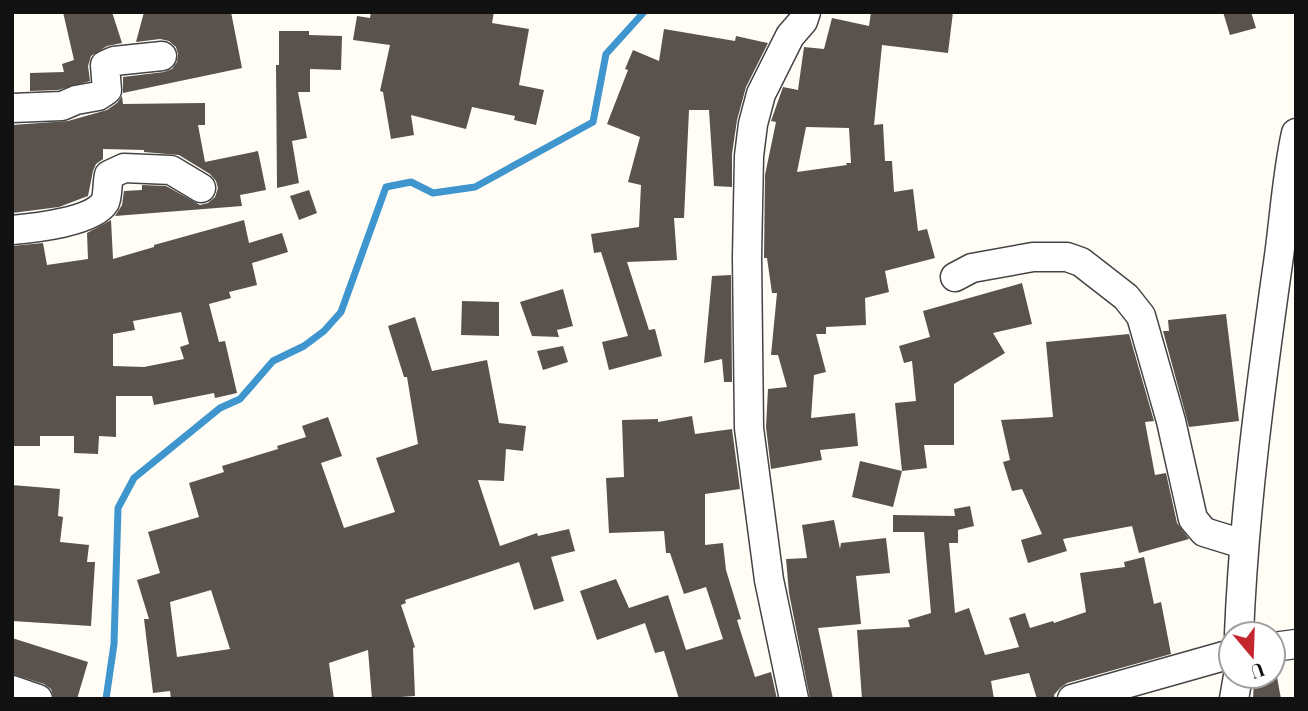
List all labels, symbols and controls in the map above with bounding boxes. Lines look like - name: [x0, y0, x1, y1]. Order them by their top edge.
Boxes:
- north arrow: [1217, 620, 1287, 690]
- text: U: [1247, 658, 1268, 686]

